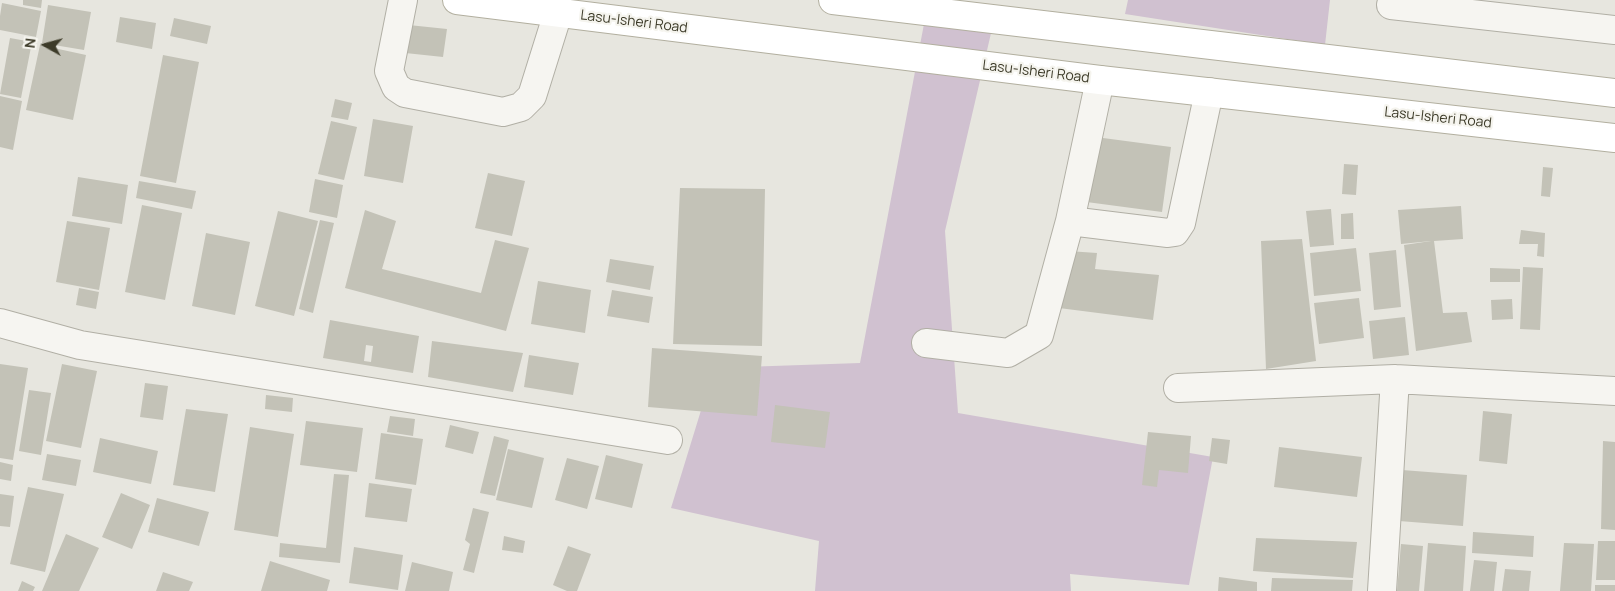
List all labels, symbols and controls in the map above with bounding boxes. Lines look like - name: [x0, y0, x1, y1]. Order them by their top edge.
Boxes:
- street label: Lasu-Isheri Road: [579, 7, 689, 37]
- north arrow: [20, 20, 70, 70]
- text: N: [20, 37, 40, 49]
- street label: Lasu-Isheri Road: [981, 57, 1091, 87]
- street label: Lasu-Isheri Road: [1383, 104, 1493, 132]

